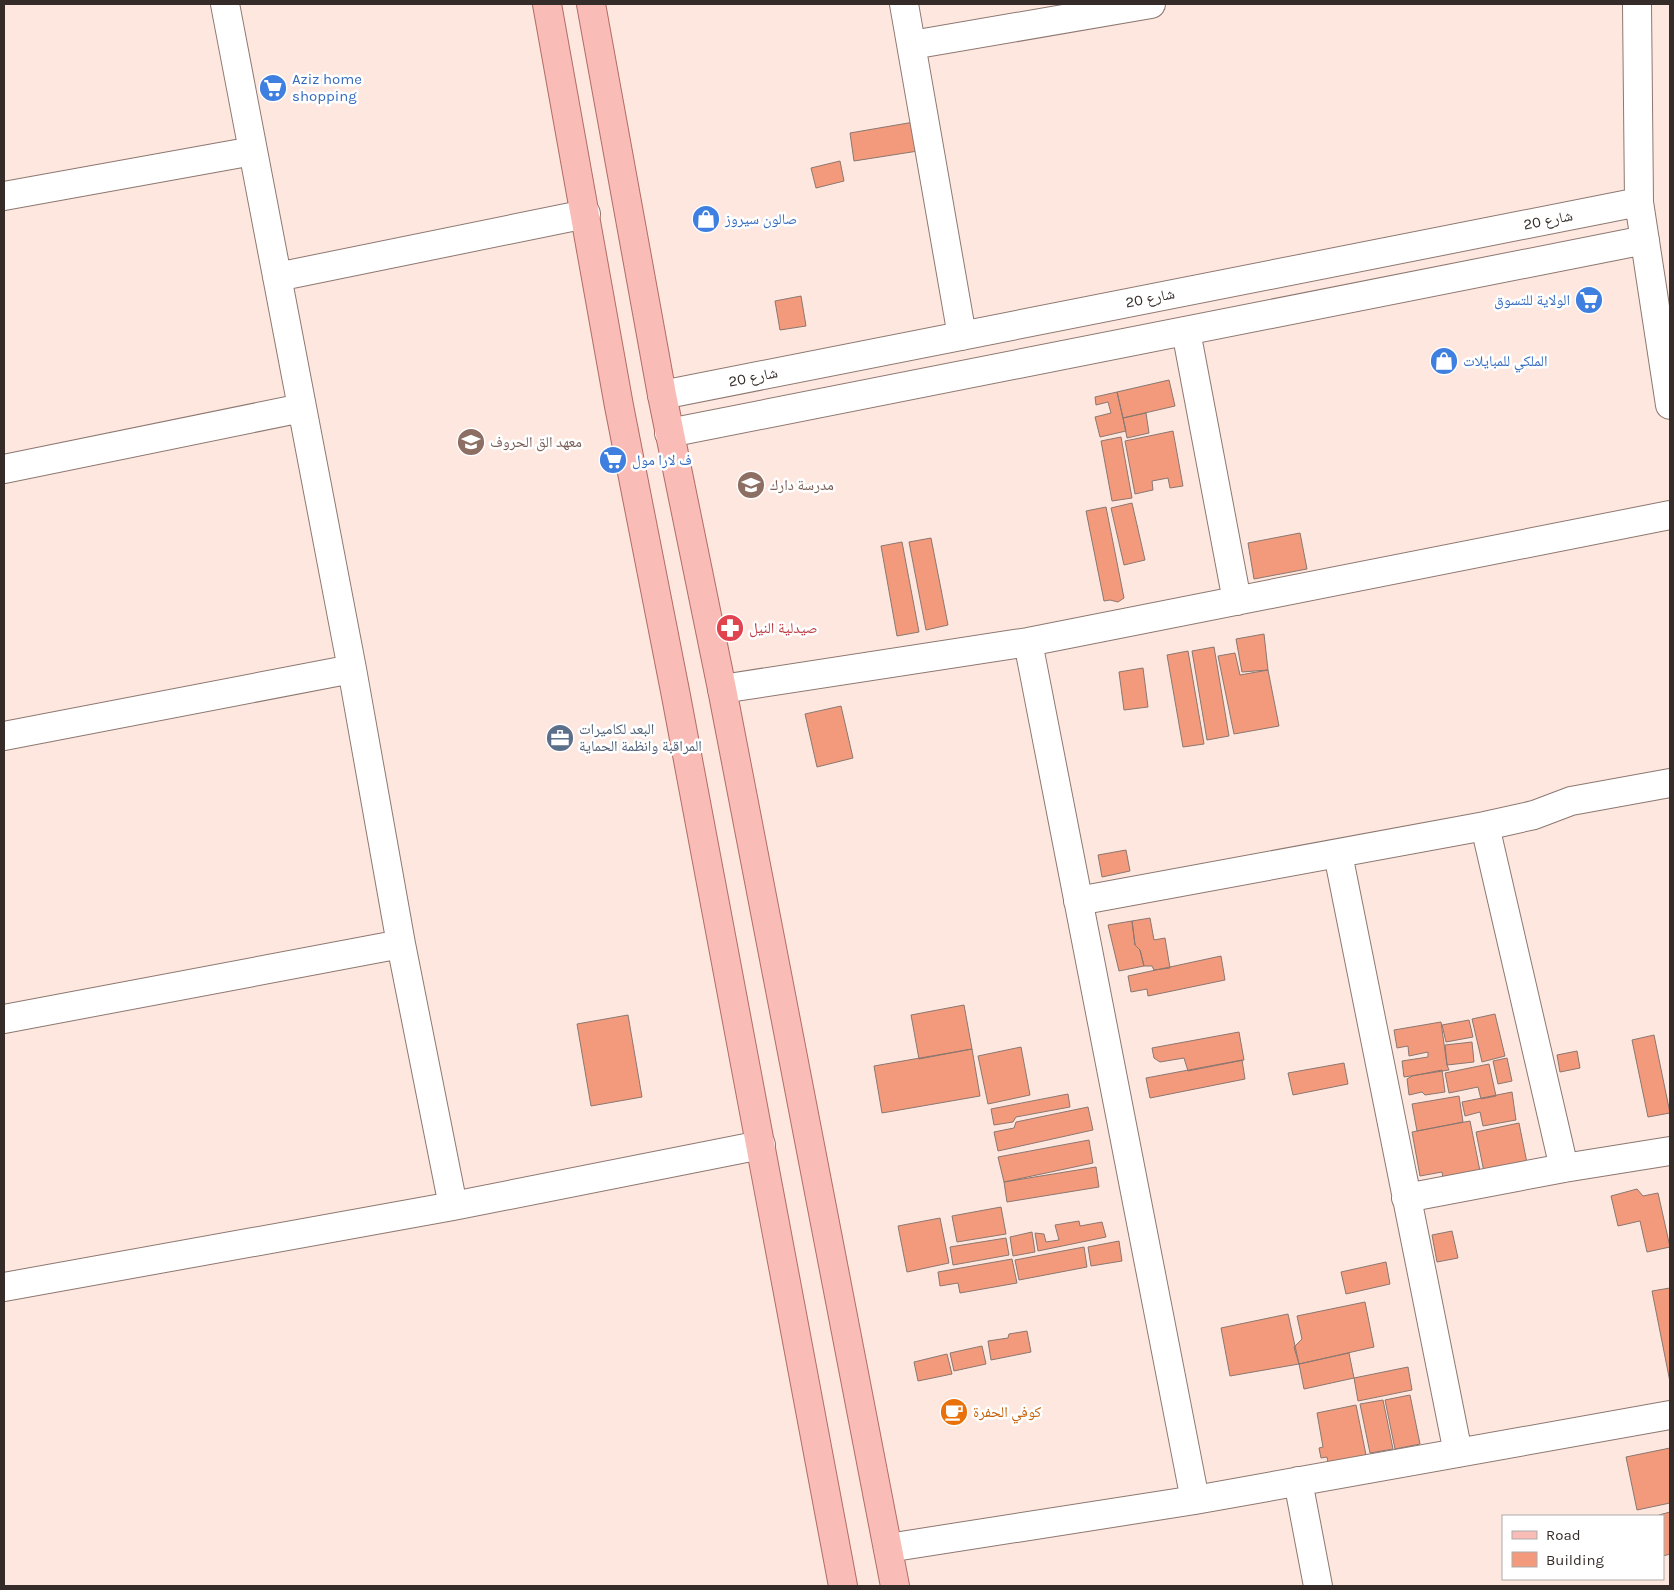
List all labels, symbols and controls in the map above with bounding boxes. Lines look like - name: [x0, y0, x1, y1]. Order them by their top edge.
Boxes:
- place label: Aziz home shopping: [292, 70, 362, 105]
- supermarket icon: Aziz home shopping: [258, 73, 288, 103]
- shop icon: صالون سيروز: [691, 204, 721, 234]
- street label: شارع 20: [1522, 206, 1574, 235]
- place label: صالون سيروز: [724, 210, 797, 229]
- street label: شارع 20: [1124, 284, 1176, 313]
- supermarket icon: الولاية للتسوق: [1574, 285, 1604, 315]
- place label: الولاية للتسوق: [1494, 291, 1570, 310]
- shop icon: الملكي للمبايلات: [1429, 346, 1459, 376]
- place label: الملكي للمبايلات: [1463, 352, 1547, 373]
- street label: شارع 20: [727, 363, 779, 392]
- school or university icon: معهد الق الحروف: [456, 427, 486, 457]
- place label: معهد الق الحروف: [490, 433, 582, 452]
- supermarket icon: ف لارا مول: [598, 445, 628, 475]
- place label: ف لارا مول: [632, 451, 692, 470]
- school or university icon: مدرسة دارك: [736, 470, 766, 500]
- place label: مدرسة دارك: [770, 476, 834, 494]
- pharmacy icon: صيدلية النيل: [715, 613, 745, 643]
- place label: صيدلية النيل: [749, 619, 818, 638]
- place label: البعد لكاميرات المراقبة وانظمة الحماية: [579, 720, 702, 755]
- office icon: البعد لكاميرات المراقبة وانظمة الحماية: [545, 723, 575, 753]
- cafe icon: كوفي الحفرة: [939, 1397, 969, 1427]
- place label: كوفي الحفرة: [973, 1403, 1041, 1424]
- legend: [1502, 1515, 1664, 1580]
- text: Road: [1546, 1526, 1581, 1544]
- text: Building: [1546, 1551, 1604, 1569]

